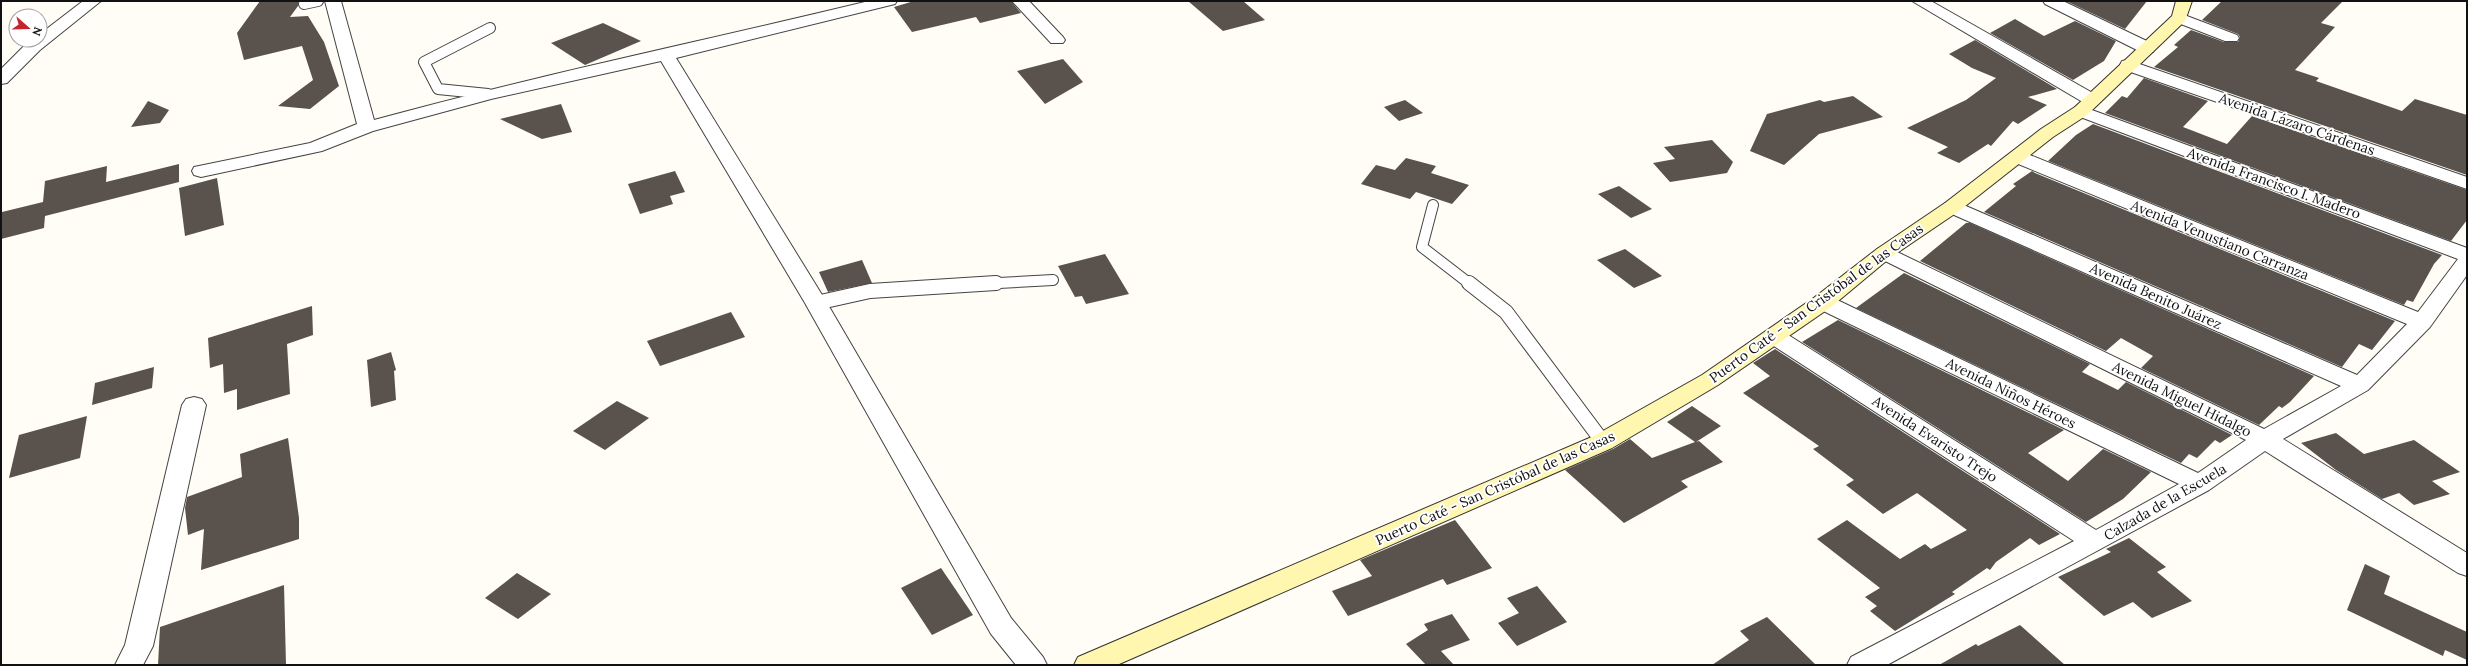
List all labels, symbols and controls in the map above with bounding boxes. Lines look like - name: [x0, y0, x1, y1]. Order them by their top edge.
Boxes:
- north arrow: [8, 8, 48, 48]
- text: N: [29, 25, 45, 38]
- street label: Avenida Lázaro Cárdenas: [2216, 89, 2377, 159]
- street label: Avenida Francisco I. Madero: [2184, 143, 2363, 223]
- street label: Avenida Venustiano Carranza: [2127, 196, 2312, 284]
- street label: Puerto Caté - San Cristóbal de las Casas: [1705, 219, 1927, 387]
- street label: Avenida Benito Juárez: [2086, 258, 2225, 333]
- street label: Avenida Niños Héroes: [1942, 353, 2079, 432]
- street label: Avenida Miguel Hidalgo: [2108, 357, 2255, 441]
- street label: Avenida Evaristo Trejo: [1868, 391, 2001, 486]
- street label: Puerto Caté - San Cristóbal de las Casas: [1373, 427, 1617, 549]
- street label: Calzada de la Escuela: [2101, 460, 2229, 544]

